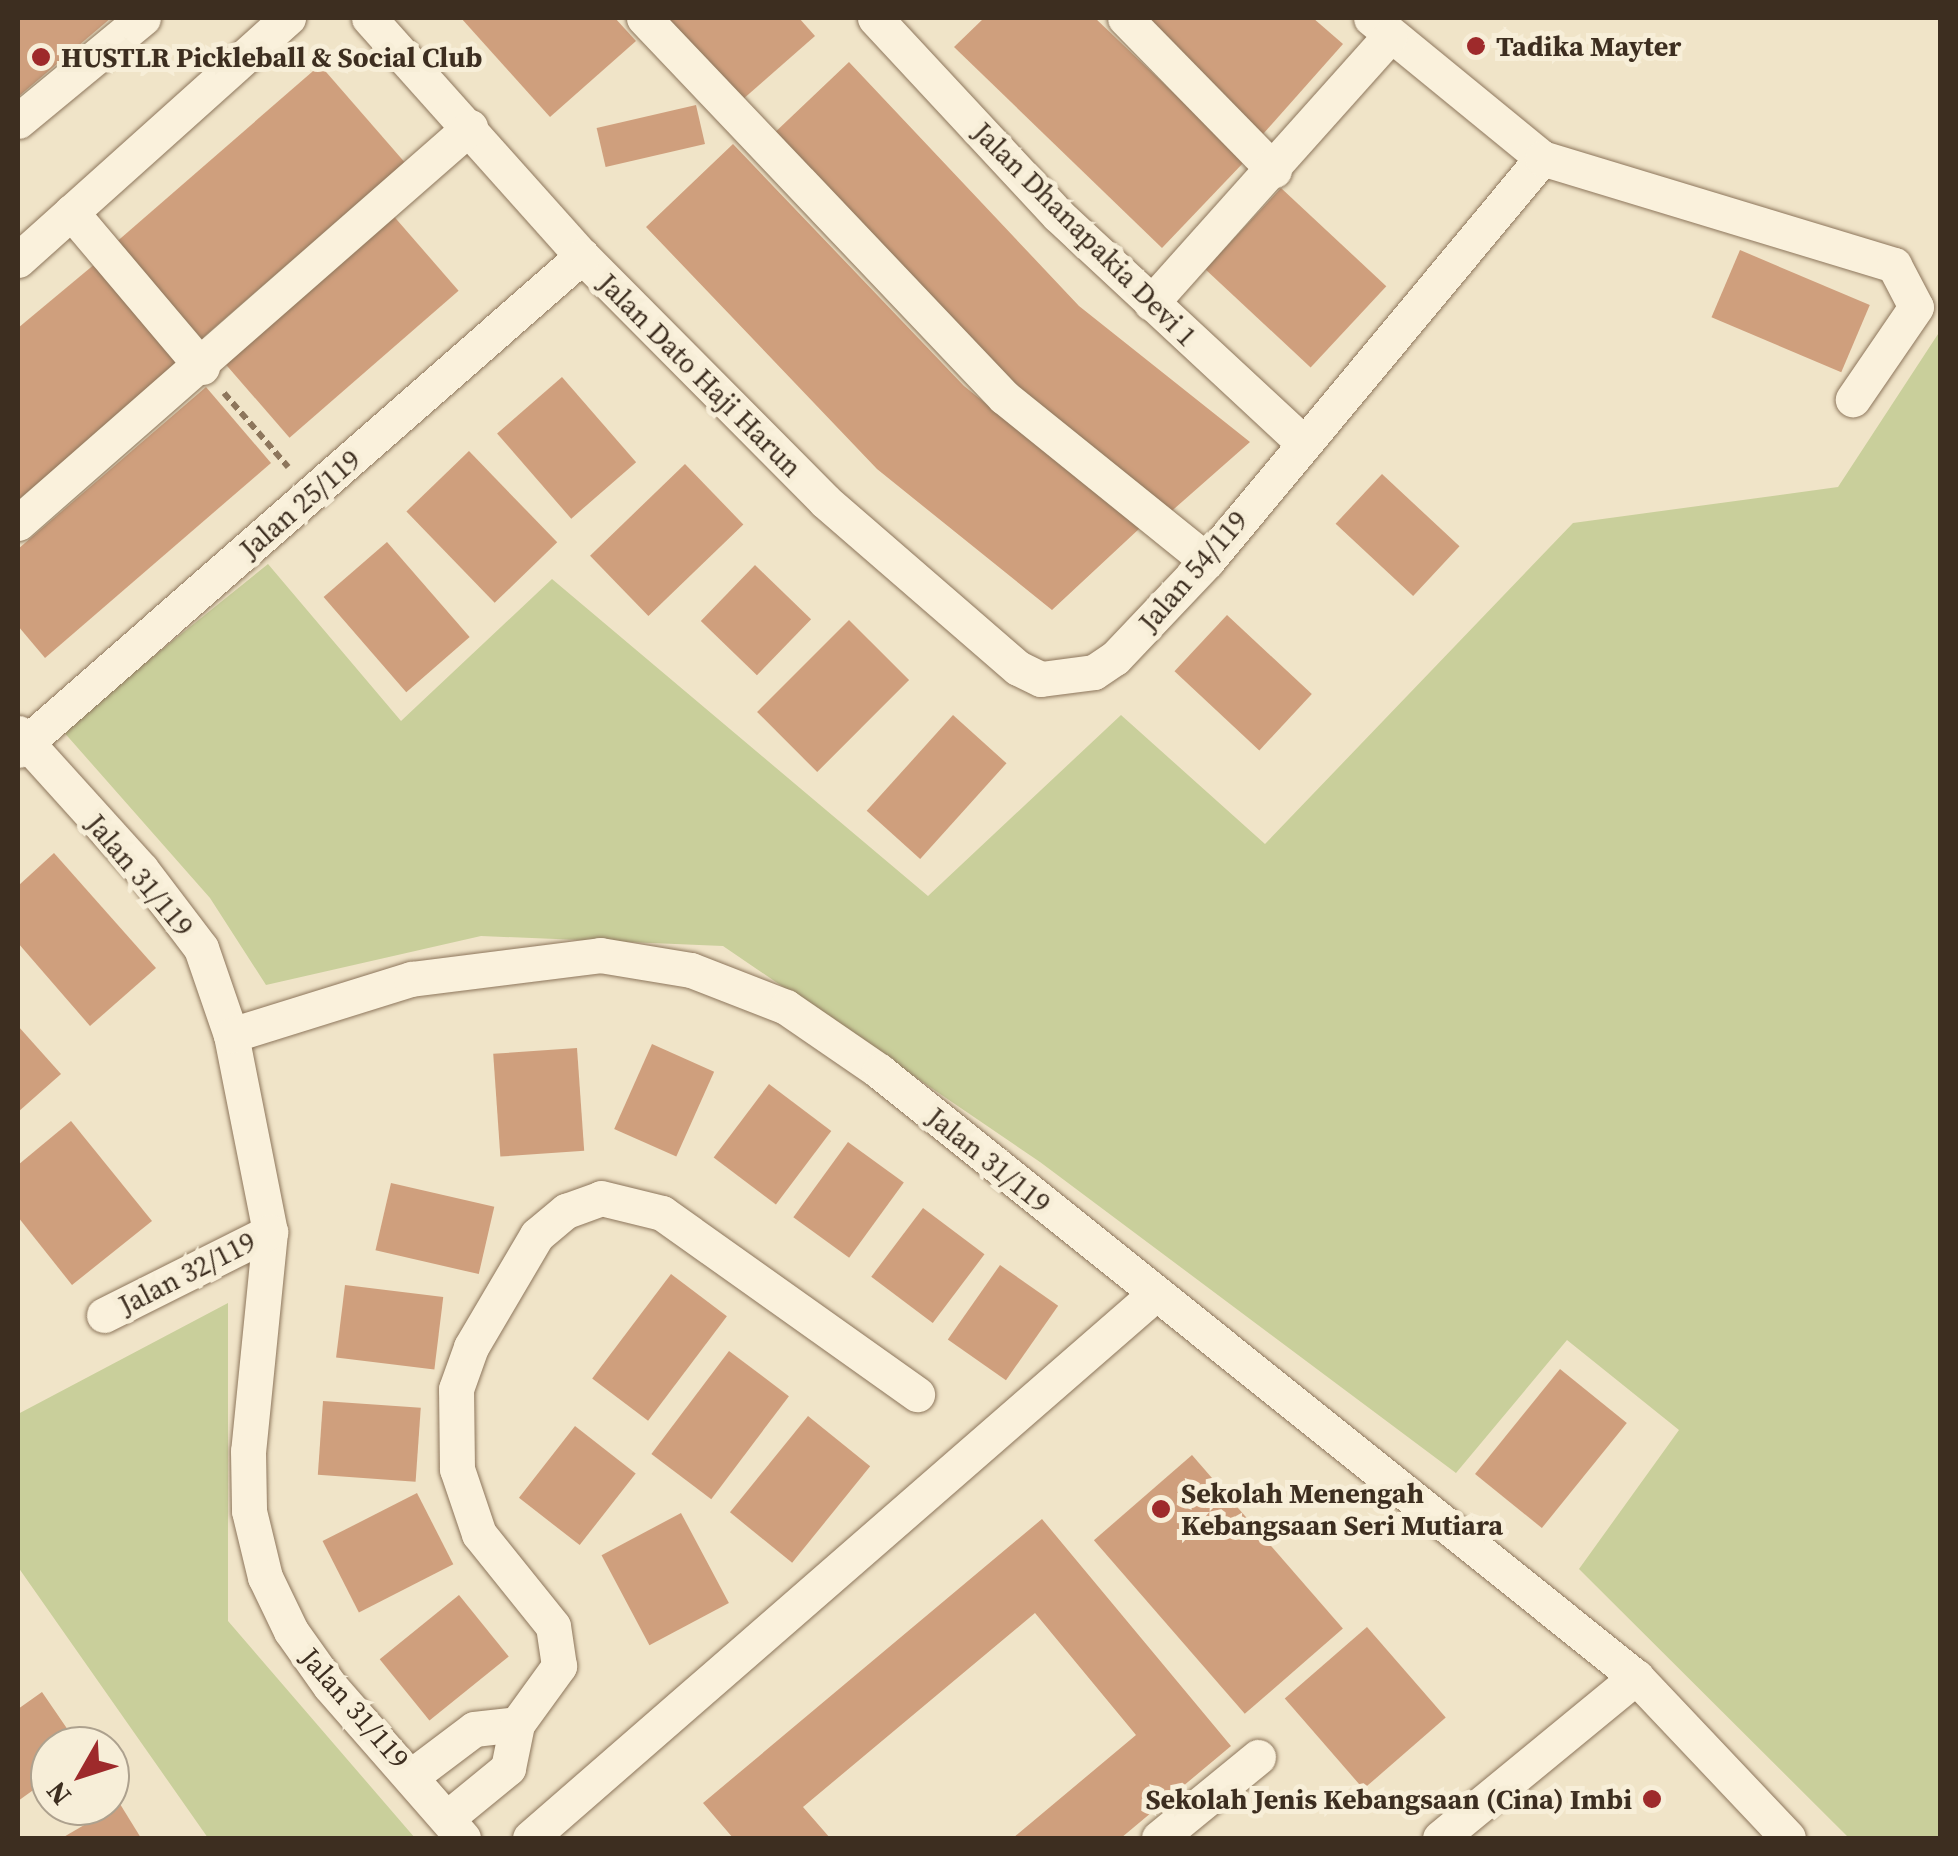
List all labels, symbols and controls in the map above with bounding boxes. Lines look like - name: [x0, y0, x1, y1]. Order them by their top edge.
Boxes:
- place label: Tadika Mayter: [1496, 29, 1681, 63]
- marker: Tadika Mayter: [1465, 35, 1487, 57]
- place label: HUSTLR Pickleball & Social Club: [61, 40, 482, 74]
- marker: HUSTLR Pickleball & Social Club: [30, 46, 52, 68]
- street label: Jalan Dhanapakia Devi 1: [966, 115, 1204, 353]
- street label: Jalan Dato Haji Harun: [591, 266, 809, 484]
- street label: Jalan 25/119: [233, 442, 367, 566]
- street label: Jalan 54/119: [1131, 504, 1255, 638]
- street label: Jalan 31/119: [79, 807, 201, 943]
- street label: Jalan 31/119: [921, 1100, 1057, 1220]
- street label: Jalan 32/119: [113, 1224, 261, 1322]
- place label: Sekolah Menengah Kebangsaan Seri Mutiara: [1181, 1476, 1503, 1542]
- marker: Sekolah Menengah Kebangsaan Seri Mutiara: [1150, 1498, 1172, 1520]
- street label: Jalan 31/119: [293, 1641, 417, 1775]
- north arrow: [30, 1726, 130, 1826]
- text: N: [37, 1774, 79, 1814]
- place label: Sekolah Jenis Kebangsaan (Cina) Imbi: [1145, 1782, 1632, 1816]
- marker: Sekolah Jenis Kebangsaan (Cina) Imbi: [1641, 1788, 1663, 1810]

